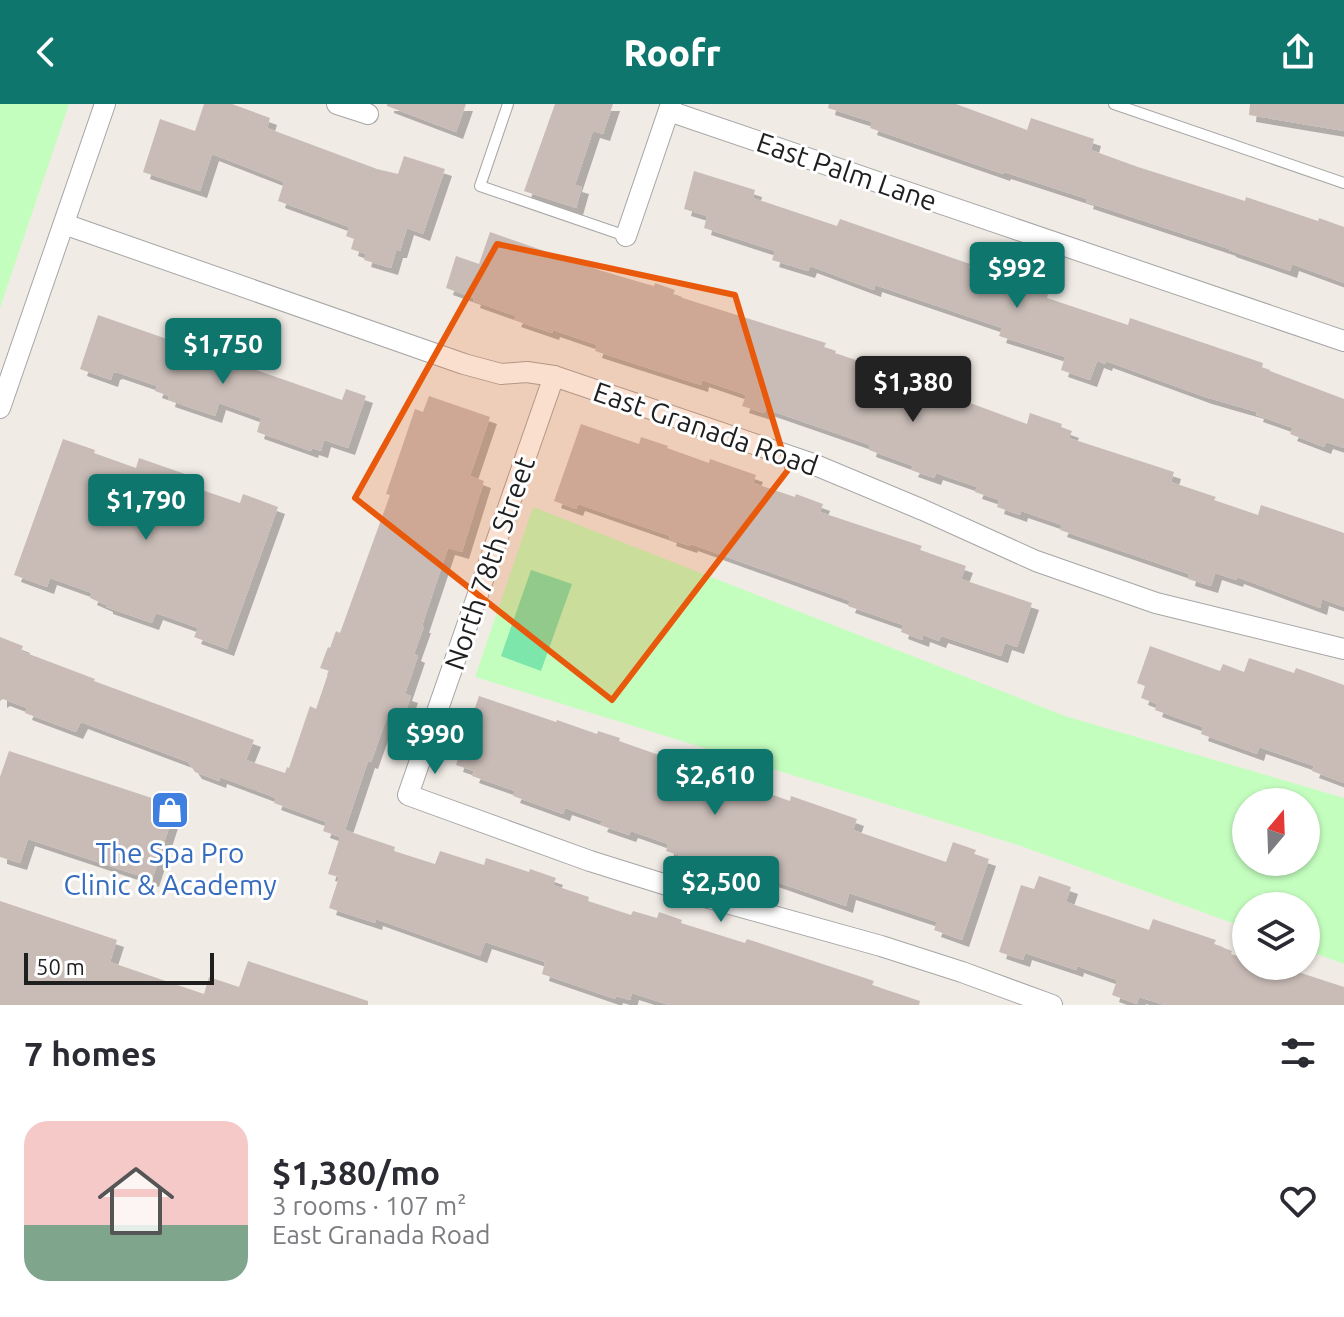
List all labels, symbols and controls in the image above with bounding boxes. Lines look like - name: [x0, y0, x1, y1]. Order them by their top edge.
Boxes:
- icon: back: [24, 30, 68, 74]
- icon: share: [1276, 30, 1320, 74]
- text: Roofr: [623, 32, 721, 73]
- street label: East Palm Lane: [753, 126, 941, 216]
- pin: $992: [970, 242, 1064, 310]
- text: $992: [988, 253, 1046, 282]
- pin: $1,750: [158, 318, 288, 386]
- text: $1,750: [183, 329, 263, 358]
- pin: $1,380: [848, 356, 978, 424]
- text: $1,380: [873, 367, 953, 396]
- street label: East Granada Road: [590, 375, 822, 481]
- street label: North 78th Street: [438, 452, 540, 674]
- pin: $1,790: [81, 474, 211, 542]
- text: $1,790: [106, 485, 186, 514]
- pin: $990: [388, 708, 482, 776]
- text: $990: [406, 719, 464, 748]
- pin: $2,610: [650, 749, 780, 817]
- text: $2,610: [675, 760, 755, 789]
- north arrow: [1232, 788, 1320, 876]
- map controls: [1232, 788, 1320, 980]
- shop icon: The Spa Pro Clinic & Academy: [149, 789, 191, 831]
- place label: The Spa Pro Clinic & Academy: [63, 837, 277, 900]
- pin: $2,500: [656, 856, 786, 924]
- text: $2,500: [681, 867, 761, 896]
- button: layers: [1232, 892, 1320, 980]
- scale bar: [24, 949, 214, 985]
- text: 50 m: [36, 954, 85, 979]
- icon: filters: [1276, 1031, 1320, 1075]
- text: 7 homes: [24, 1034, 157, 1072]
- icon: home: [88, 1153, 184, 1249]
- text: $1,380/mo: [272, 1153, 440, 1191]
- icon: heart: [1276, 1179, 1320, 1223]
- text: 3 rooms · 107 m²: [272, 1191, 467, 1220]
- text: East Granada Road: [272, 1220, 490, 1249]

